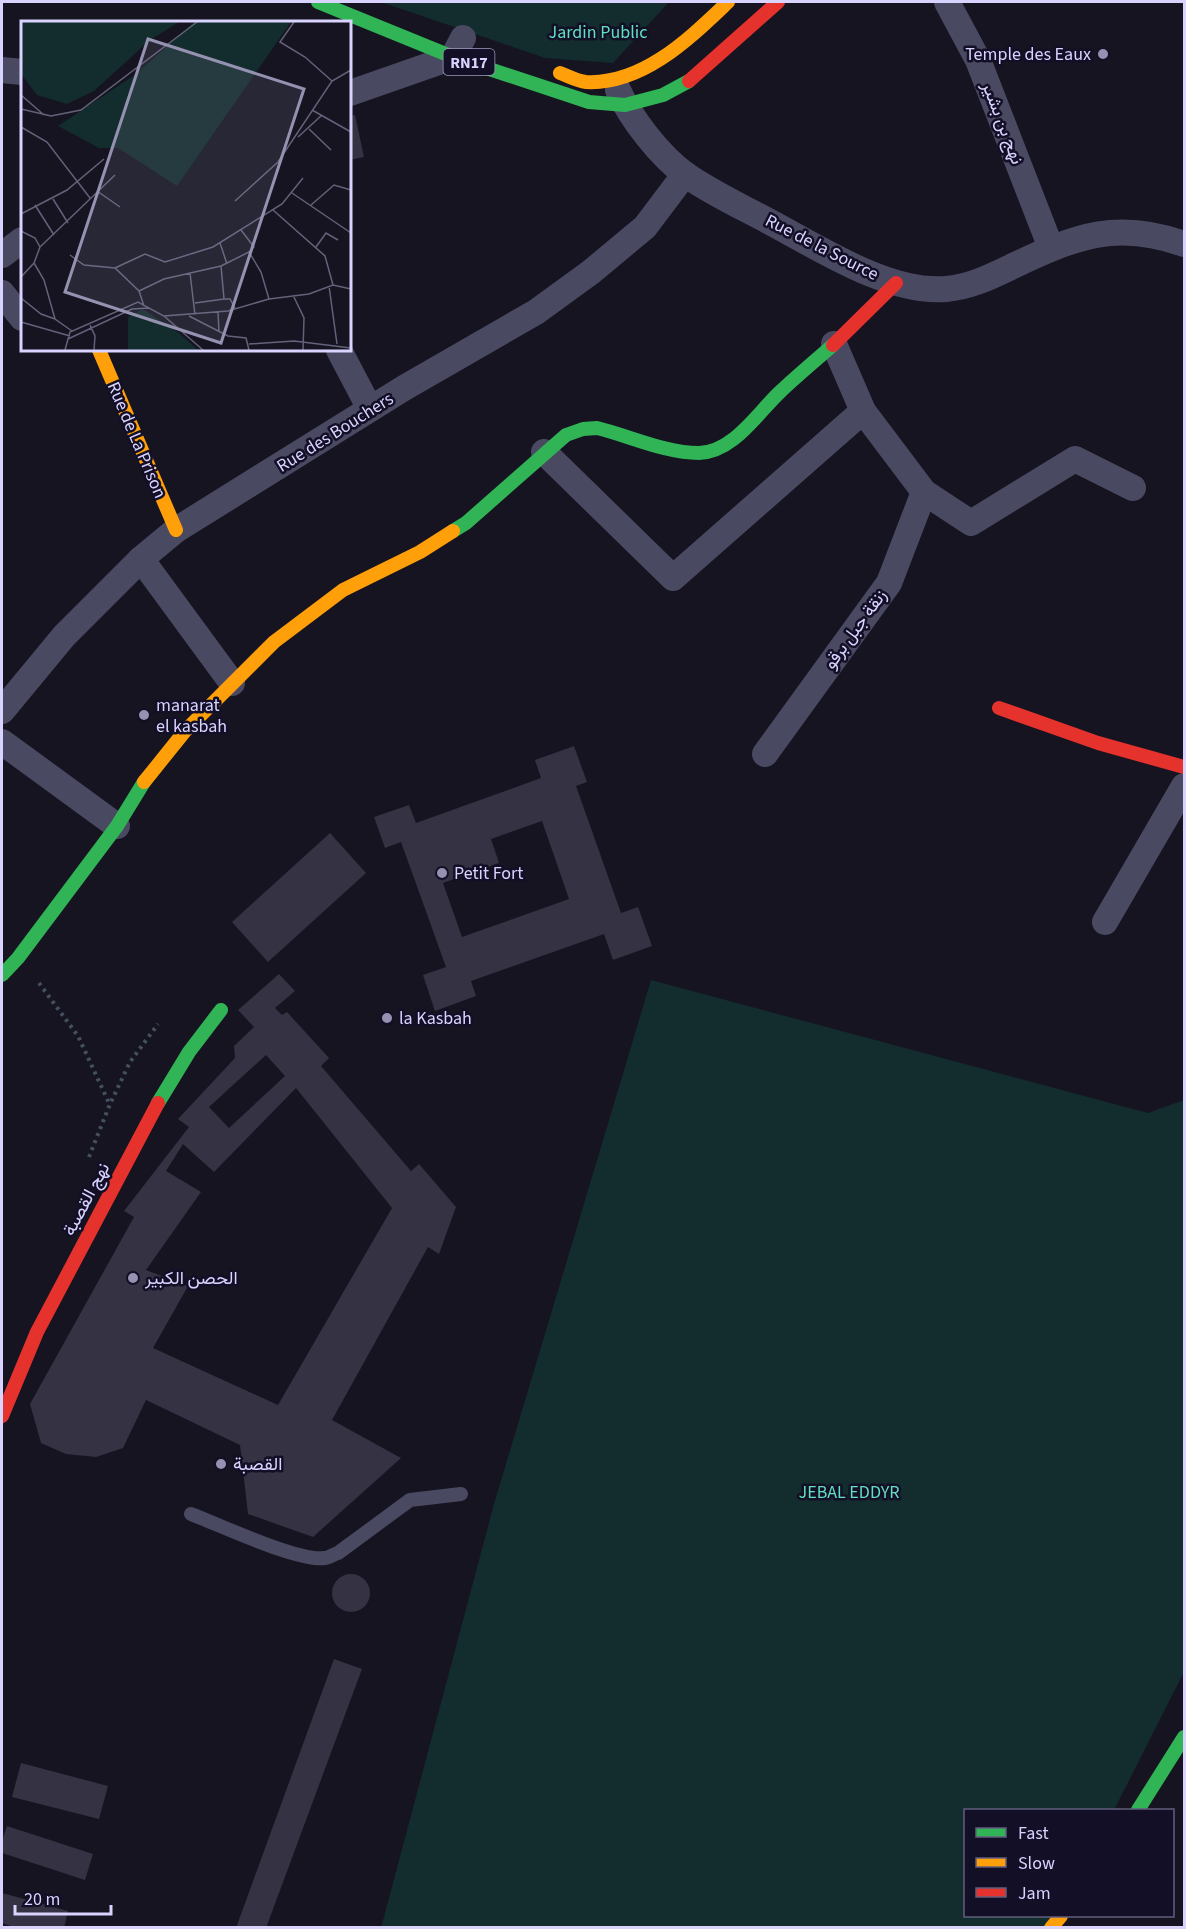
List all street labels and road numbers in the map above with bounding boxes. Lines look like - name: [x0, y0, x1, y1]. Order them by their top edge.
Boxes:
- road number: RN17: [444, 49, 494, 75]
- street label: نهج بن بشير: [975, 77, 1030, 168]
- street label: Rue de la Source: [761, 208, 883, 287]
- street label: Rue de La Prison: [101, 378, 172, 502]
- street label: Rue des Bouchers: [272, 386, 398, 478]
- street label: زنقة جبل برقو: [818, 584, 893, 674]
- street label: نهج القصبة: [57, 1158, 116, 1240]

